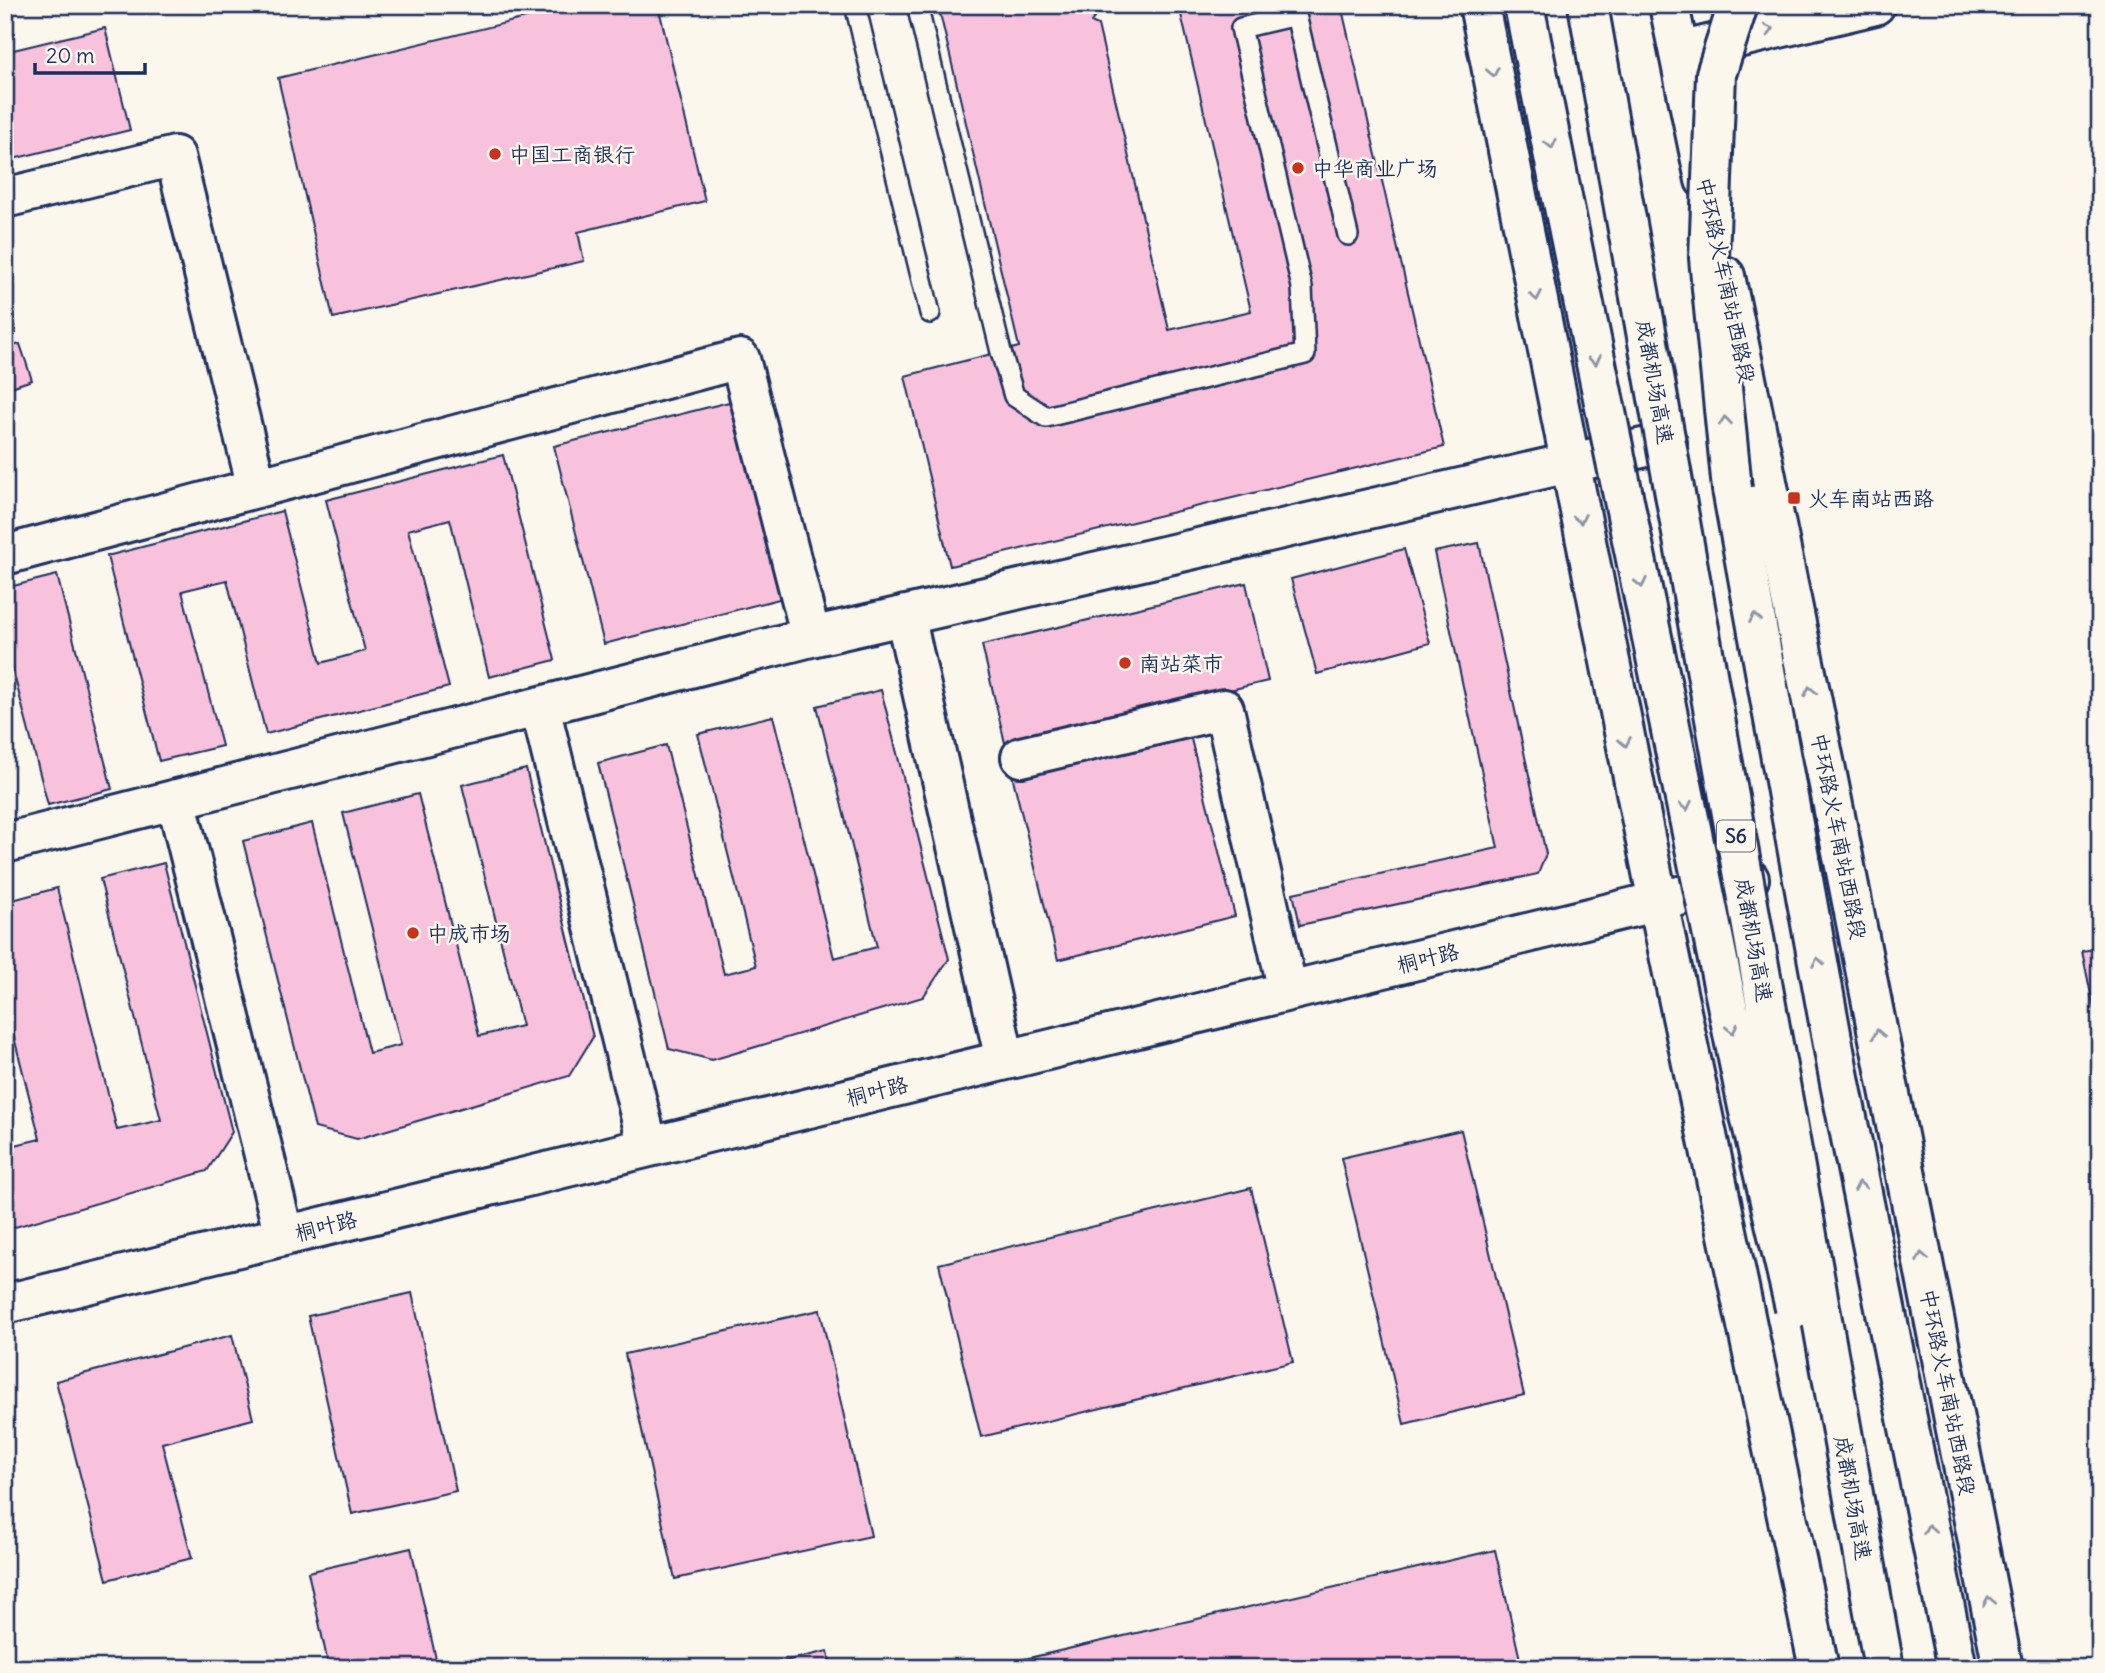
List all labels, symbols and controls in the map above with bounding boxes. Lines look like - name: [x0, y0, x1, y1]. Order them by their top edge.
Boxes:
- one-way arrow: [1763, 24, 1775, 39]
- scale bar: [35, 32, 145, 76]
- text: 20 m: [46, 42, 95, 69]
- one-way arrow: [1484, 66, 1499, 78]
- one-way arrow: [1543, 138, 1558, 150]
- place label: 中国工商银行: [509, 141, 635, 168]
- marker: 中国工商银行: [487, 146, 503, 162]
- place label: 中华商业广场: [1312, 155, 1438, 182]
- marker: 中华商业广场: [1290, 160, 1306, 176]
- street label: 中环路火车南站西路段: [1691, 174, 1761, 386]
- one-way arrow: [1528, 289, 1543, 301]
- street label: 成都机场高速: [1631, 318, 1679, 446]
- one-way arrow: [1587, 354, 1602, 366]
- one-way arrow: [1718, 415, 1733, 426]
- place label: 火车南站西路: [1808, 485, 1934, 512]
- marker: 火车南站西路: [1786, 490, 1802, 506]
- one-way arrow: [1572, 513, 1587, 525]
- one-way arrow: [1632, 577, 1647, 589]
- one-way arrow: [1748, 612, 1763, 624]
- place label: 南站菜市: [1139, 650, 1223, 677]
- marker: 南站菜市: [1117, 655, 1133, 671]
- one-way arrow: [1804, 685, 1819, 697]
- street label: 中环路火车南站西路段: [1806, 730, 1872, 942]
- one-way arrow: [1617, 736, 1632, 748]
- one-way arrow: [1678, 800, 1693, 812]
- road number: S6: [1717, 820, 1755, 852]
- street label: 成都机场高速: [1730, 876, 1778, 1004]
- place label: 中成市场: [427, 920, 511, 947]
- marker: 中成市场: [405, 925, 421, 941]
- street label: 桐叶路: [1394, 937, 1462, 979]
- one-way arrow: [1811, 956, 1826, 968]
- one-way arrow: [1723, 1023, 1738, 1035]
- one-way arrow: [1872, 1028, 1887, 1040]
- street label: 桐叶路: [843, 1070, 911, 1112]
- one-way arrow: [1854, 1180, 1869, 1192]
- street label: 桐叶路: [292, 1205, 360, 1247]
- one-way arrow: [1915, 1251, 1930, 1263]
- street label: 中环路火车南站西路段: [1915, 1286, 1981, 1498]
- street label: 成都机场高速: [1829, 1434, 1877, 1562]
- one-way arrow: [1923, 1523, 1938, 1535]
- one-way arrow: [1983, 1595, 1998, 1607]

